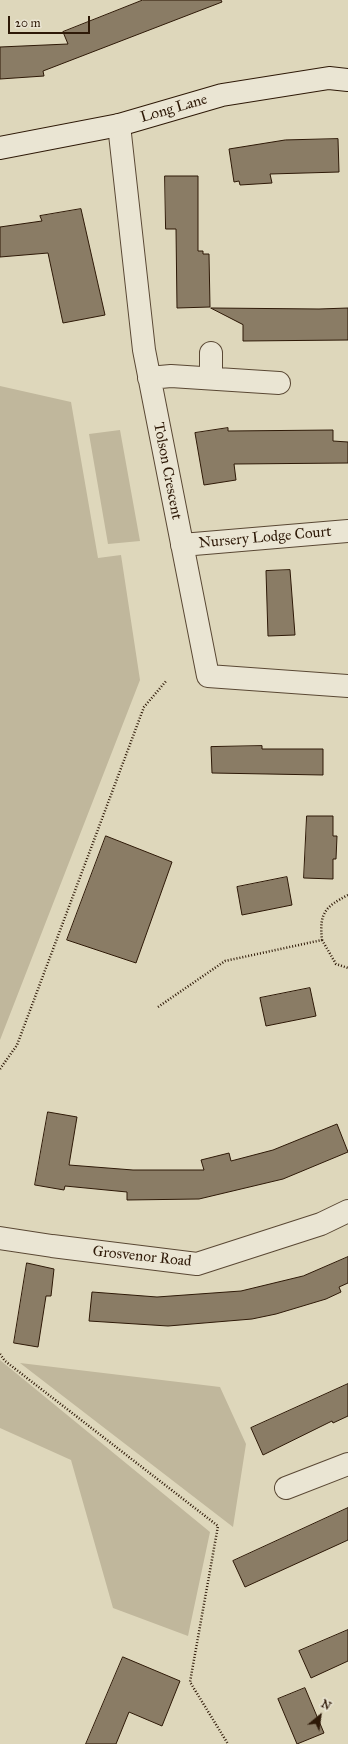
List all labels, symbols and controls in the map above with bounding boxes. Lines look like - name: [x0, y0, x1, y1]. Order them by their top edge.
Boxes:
- scale bar: [10, 8, 92, 34]
- text: 20 m: [15, 16, 41, 30]
- street label: Long Lane: [138, 91, 210, 127]
- street label: Tolson Crescent: [149, 421, 185, 521]
- street label: Nursery Lodge Court: [198, 523, 332, 553]
- street label: Grosvenor Road: [92, 1243, 192, 1271]
- north arrow: [300, 1696, 340, 1736]
- text: N: [319, 1697, 333, 1713]

